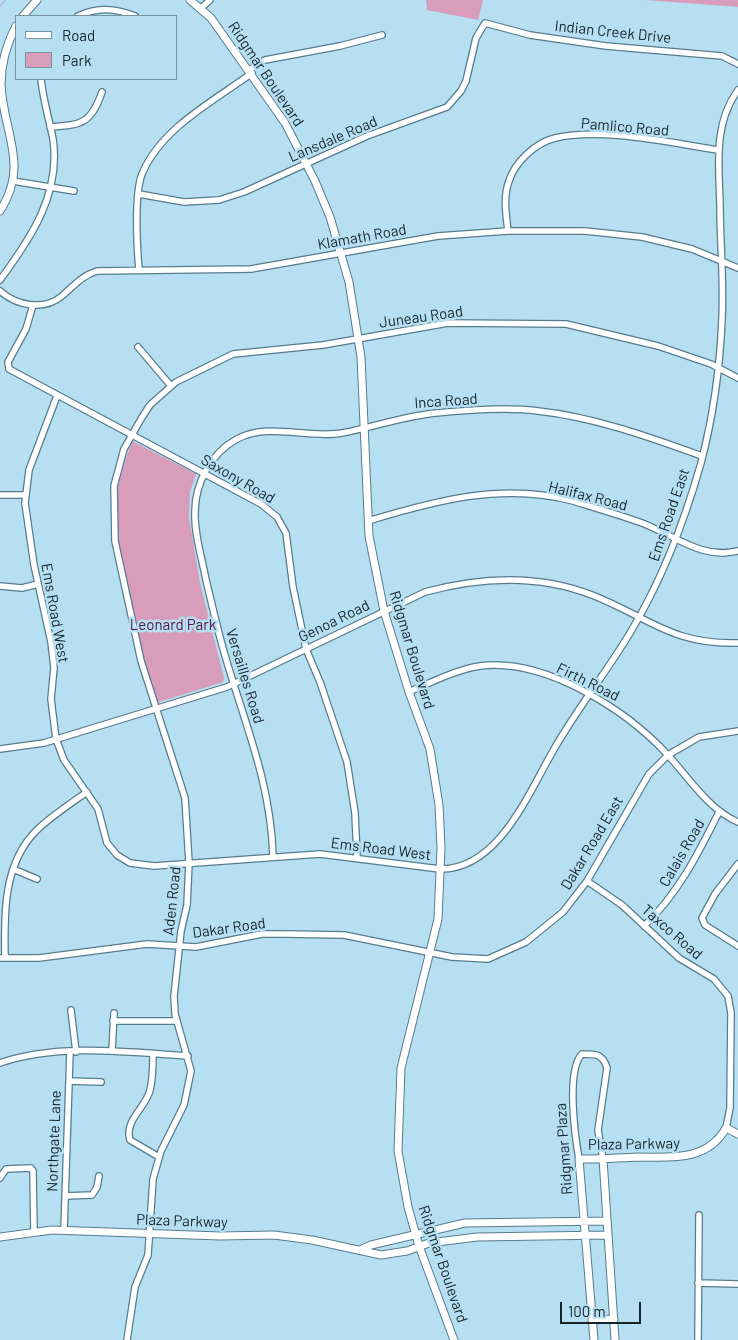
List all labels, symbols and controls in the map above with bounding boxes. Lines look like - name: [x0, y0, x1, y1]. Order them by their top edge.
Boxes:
- legend: [15, 15, 178, 80]
- street label: Indian Creek Drive: [554, 17, 672, 47]
- street label: Ridgmar Boulevard: [224, 18, 308, 130]
- text: Road: [62, 26, 95, 44]
- text: Park: [62, 51, 91, 69]
- street label: Lansdale Road: [286, 112, 380, 166]
- street label: Pamlico Road: [580, 114, 670, 140]
- street label: Klamath Road: [316, 220, 408, 254]
- street label: Juneau Road: [378, 302, 464, 332]
- street label: Inca Road: [414, 390, 478, 412]
- street label: Saxony Road: [198, 451, 278, 507]
- street label: Ems Road East: [645, 466, 693, 564]
- street label: Halifax Road: [547, 477, 629, 515]
- street label: Ems Road West: [37, 562, 73, 664]
- street label: Ridgmar Boulevard: [385, 589, 439, 711]
- street label: Genoa Road: [295, 596, 373, 646]
- park label: Leonard Park: [130, 616, 216, 634]
- street label: Versailles Road: [222, 626, 268, 726]
- street label: Firth Road: [554, 659, 622, 705]
- street label: Dakar Road East: [557, 793, 627, 893]
- street label: Calais Road: [655, 816, 709, 890]
- street label: Ems Road West: [330, 834, 432, 864]
- street label: Aden Road: [159, 866, 185, 936]
- street label: Taxco Road: [638, 901, 706, 963]
- street label: Dakar Road: [191, 914, 267, 942]
- street label: Northgate Lane: [43, 1090, 65, 1192]
- street label: Ridgmar Plaza: [552, 1102, 576, 1196]
- street label: Plaza Parkway: [588, 1134, 680, 1154]
- street label: Ridgmar Boulevard: [414, 1203, 472, 1325]
- street label: Plaza Parkway: [136, 1210, 228, 1232]
- scale bar: [563, 1292, 644, 1324]
- text: 100 m: [568, 1302, 606, 1320]

